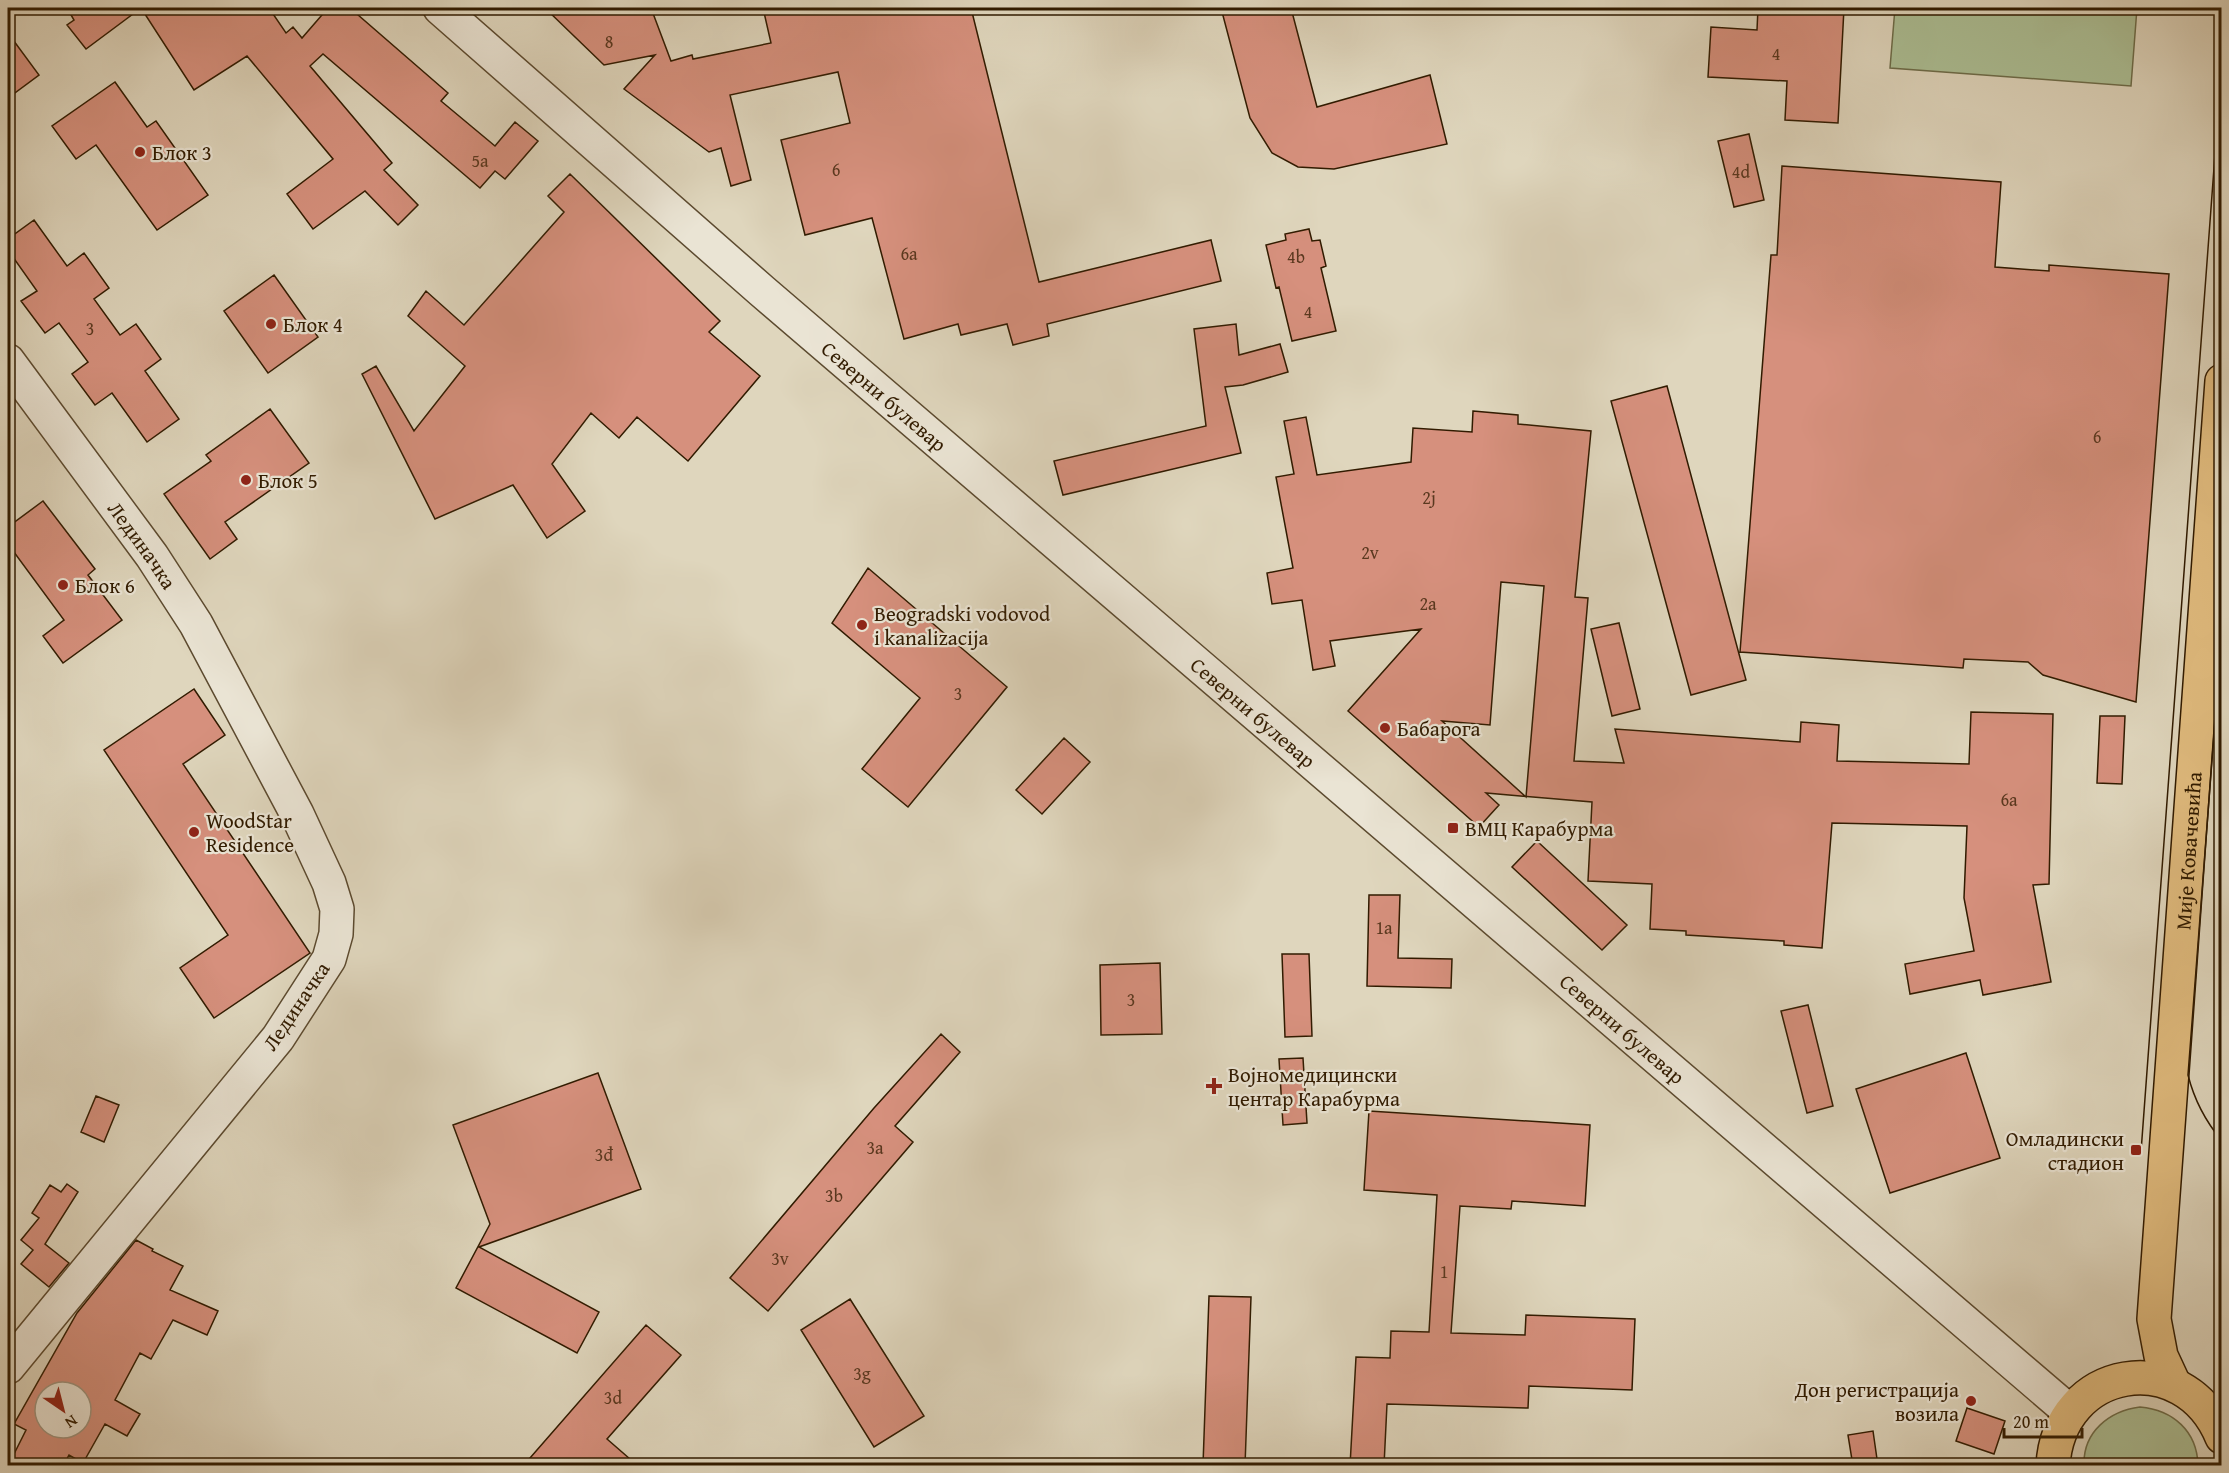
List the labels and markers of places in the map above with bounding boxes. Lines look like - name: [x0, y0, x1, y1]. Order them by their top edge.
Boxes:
- place label: Блок 3: [152, 137, 212, 168]
- marker: Блок 3: [133, 145, 147, 159]
- place label: Блок 4: [283, 309, 343, 340]
- marker: Блок 4: [264, 317, 278, 331]
- place label: Блок 5: [258, 465, 318, 496]
- marker: Блок 5: [239, 473, 253, 487]
- place label: Блок 6: [75, 570, 135, 601]
- marker: Блок 6: [56, 578, 70, 592]
- place label: Beogradski vodovod i kanalizacija: [874, 598, 1051, 653]
- marker: Beogradski vodovod i kanalizacija: [855, 618, 869, 632]
- place label: Бабарога: [1397, 713, 1481, 744]
- marker: Бабарога: [1378, 721, 1392, 735]
- place label: WoodStar Residence: [206, 805, 294, 860]
- place label: ВМЦ Карабурма: [1465, 813, 1614, 844]
- marker: ВМЦ Карабурма: [1446, 821, 1460, 835]
- marker: WoodStar Residence: [187, 825, 201, 839]
- place label: Војномедицински центар Карабурма: [1228, 1059, 1400, 1114]
- marker: Војномедицински центар Карабурма: [1205, 1077, 1223, 1095]
- place label: Омладински стадион: [2006, 1123, 2124, 1178]
- marker: Омладински стадион: [2129, 1143, 2143, 1157]
- place label: Дон регистрација возила: [1794, 1374, 1959, 1429]
- marker: Дон регистрација возила: [1964, 1394, 1978, 1408]

